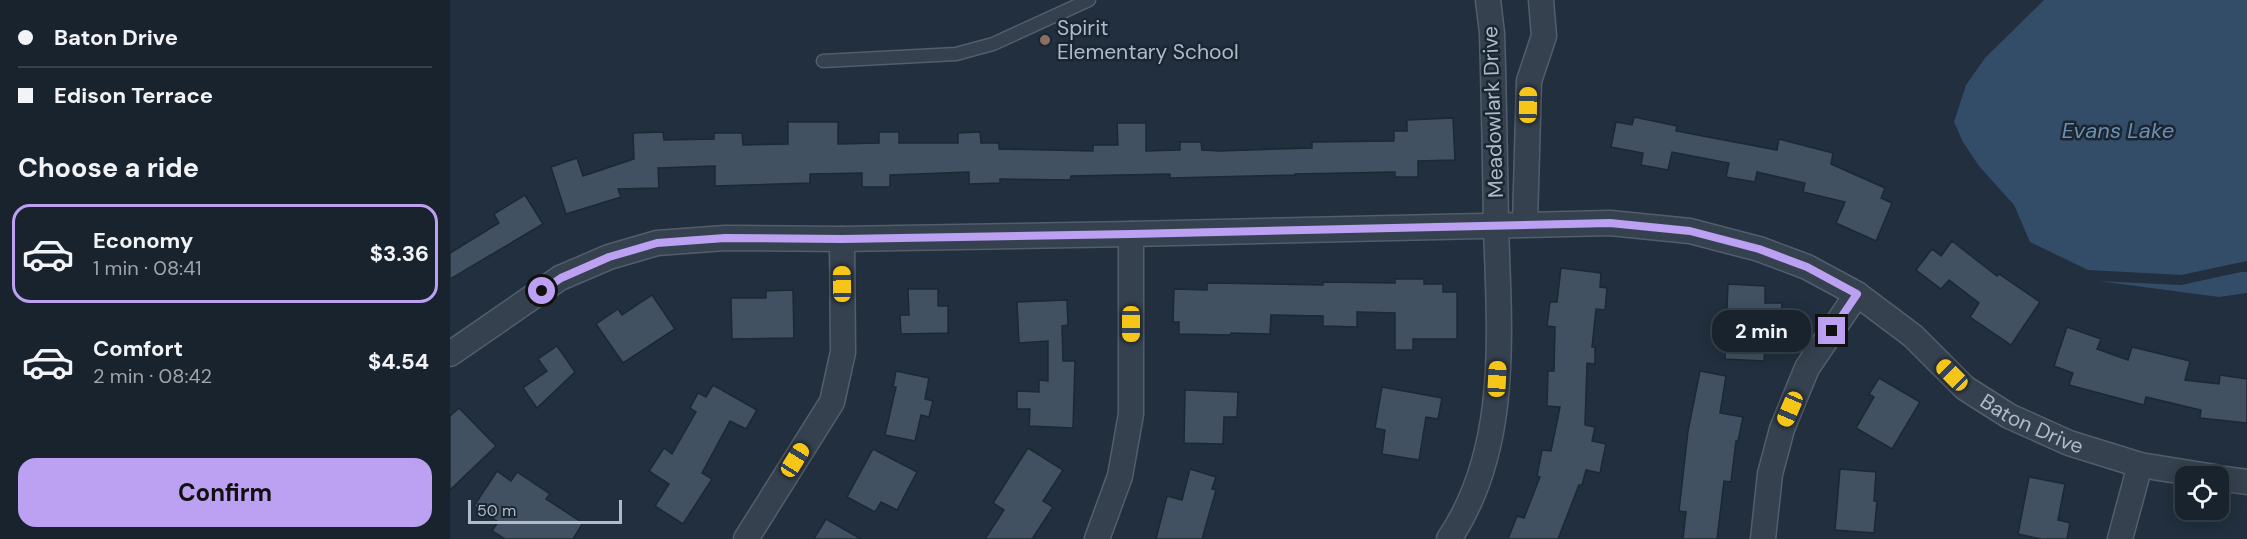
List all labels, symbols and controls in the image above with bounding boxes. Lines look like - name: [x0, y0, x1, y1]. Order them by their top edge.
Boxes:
- place label: Spirit Elementary School: [1057, 14, 1239, 66]
- text: Baton Drive: [54, 23, 178, 52]
- street label: Meadowlark Drive: [1476, 25, 1510, 198]
- marker: Spirit Elementary School: [1038, 33, 1052, 47]
- text: Edison Terrace: [54, 81, 213, 110]
- car: [1519, 87, 1537, 123]
- water label: Evans Lake: [2062, 116, 2174, 145]
- text: Choose a ride: [18, 150, 199, 185]
- text: Economy: [93, 226, 193, 255]
- icon: car: [21, 227, 75, 281]
- text: $3.36: [370, 239, 429, 268]
- text: 1 min · 08:41: [93, 255, 202, 281]
- car: [833, 266, 851, 302]
- route start: [528, 277, 555, 304]
- car: [1122, 306, 1140, 342]
- callout: 2 min: [1712, 310, 1811, 352]
- route end: [1818, 317, 1845, 344]
- text: 2 min: [1735, 318, 1788, 344]
- text: Comfort: [93, 334, 183, 363]
- icon: car: [21, 335, 75, 389]
- text: $4.54: [368, 347, 429, 376]
- car: [1933, 356, 1971, 394]
- car: [1487, 361, 1507, 397]
- text: 2 min · 08:42: [93, 363, 212, 389]
- street label: Baton Drive: [1975, 387, 2087, 461]
- car: [1775, 389, 1805, 429]
- car: [778, 440, 812, 480]
- button: Confirm: [18, 458, 432, 527]
- map controls: [2175, 466, 2229, 520]
- button: locate: [2175, 466, 2229, 520]
- scale bar: [468, 497, 622, 524]
- text: 50 m: [477, 500, 516, 521]

